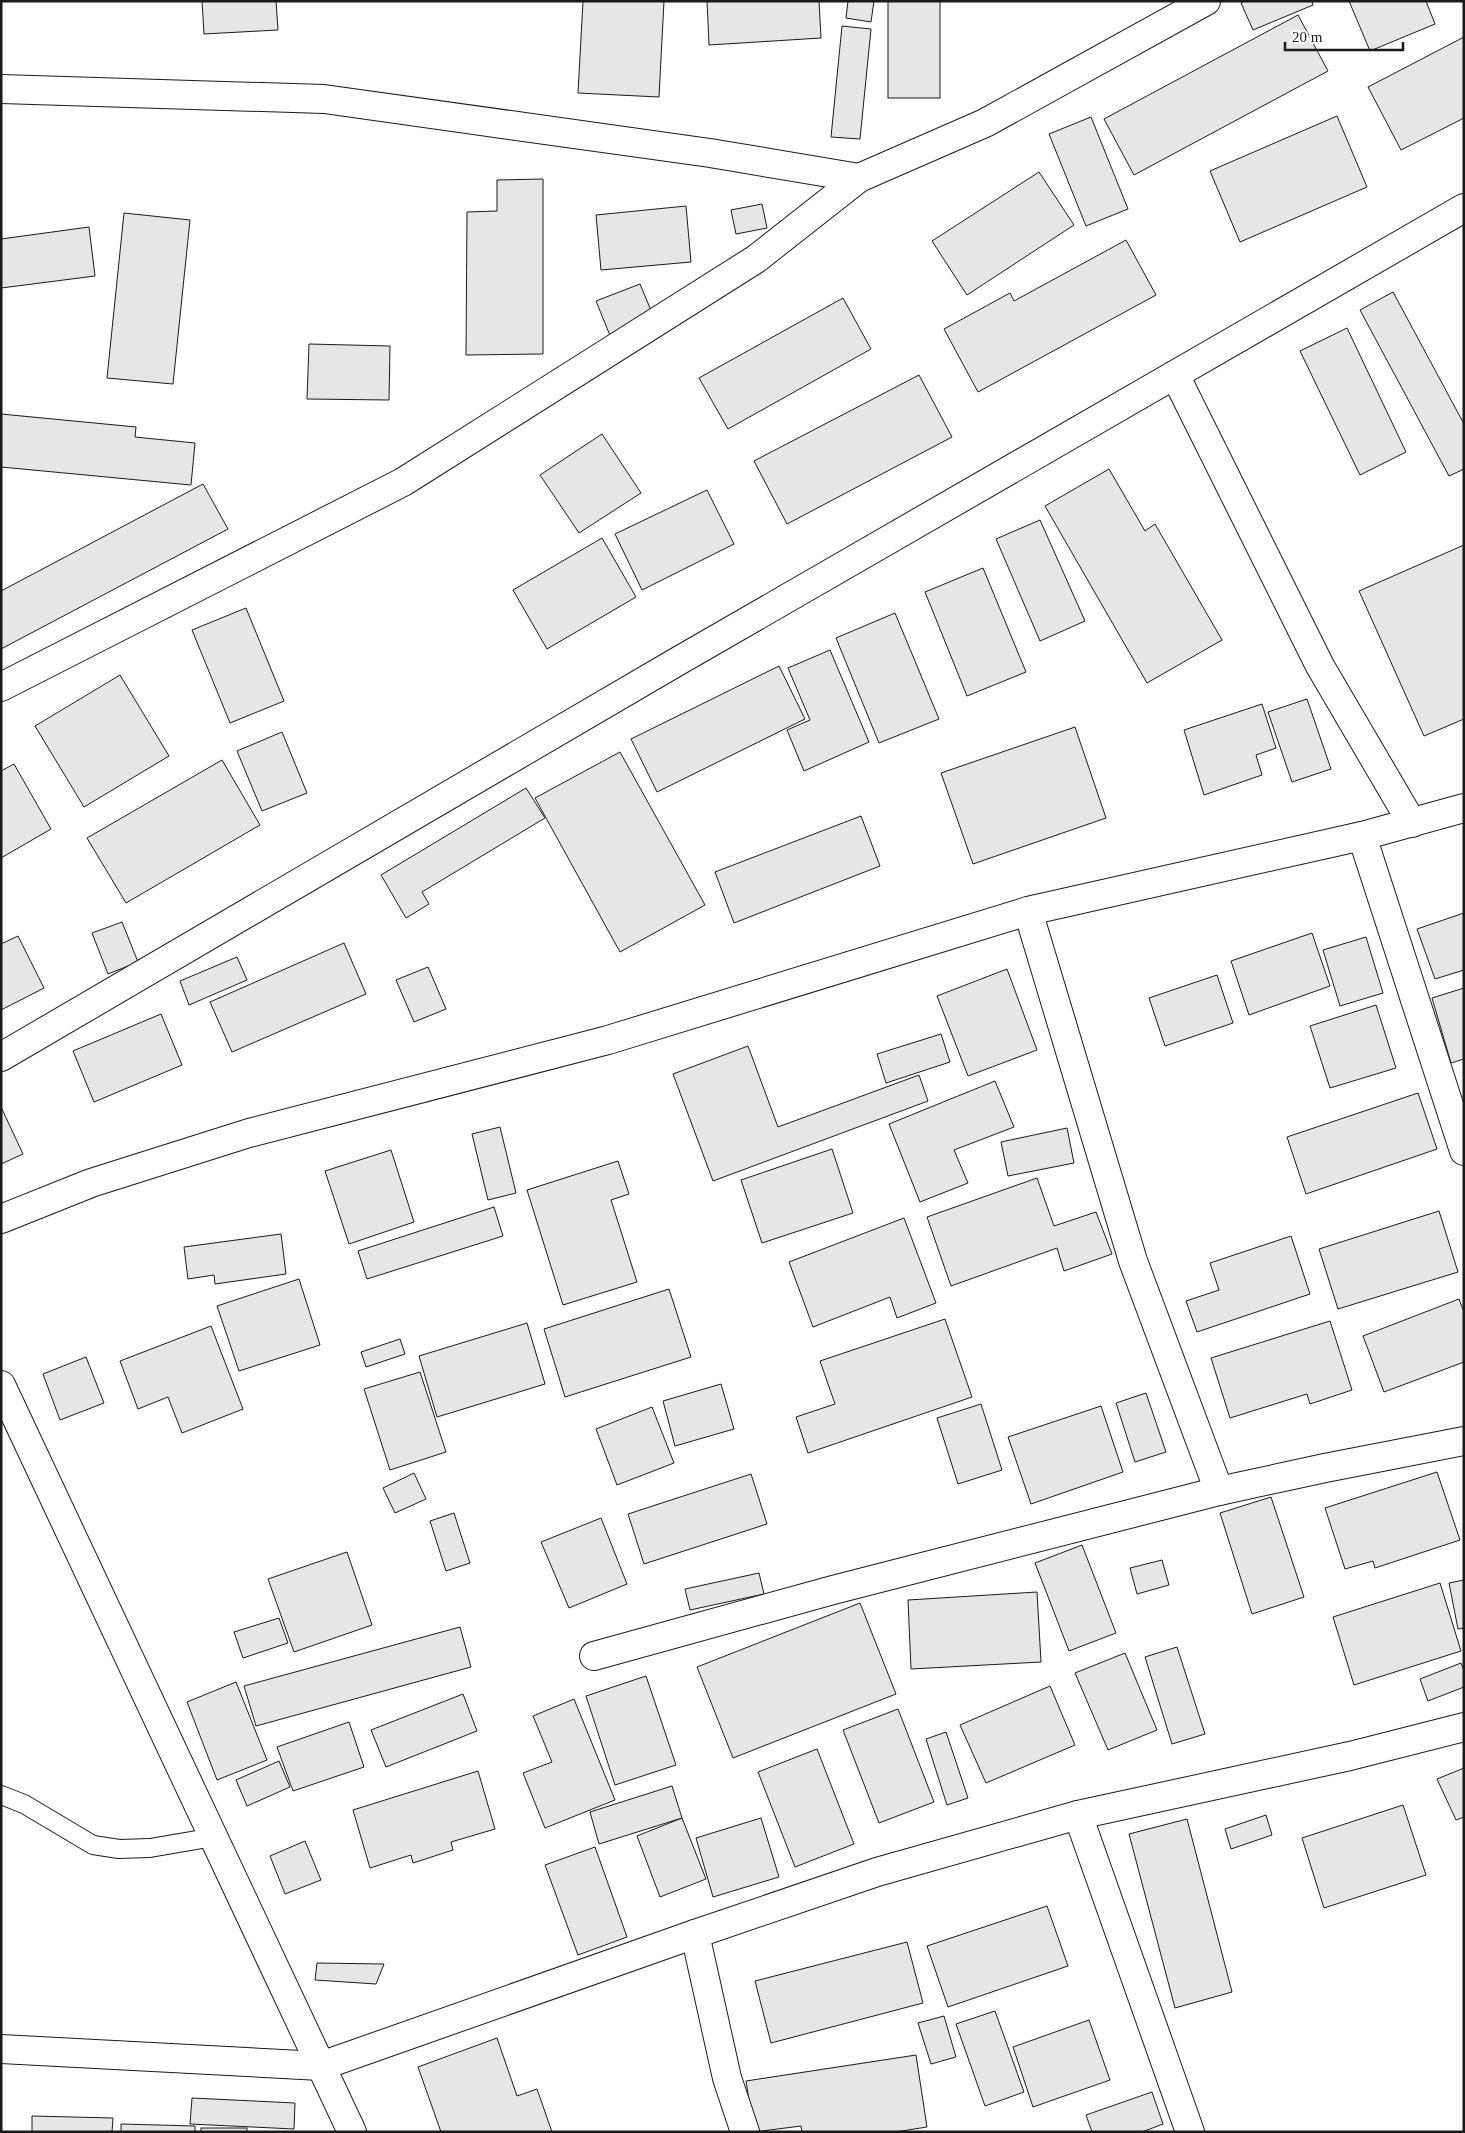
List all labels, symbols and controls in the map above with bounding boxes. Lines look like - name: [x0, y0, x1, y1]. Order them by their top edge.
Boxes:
- scale bar: [1285, 20, 1402, 52]
- text: 20 m: [1292, 29, 1323, 45]

